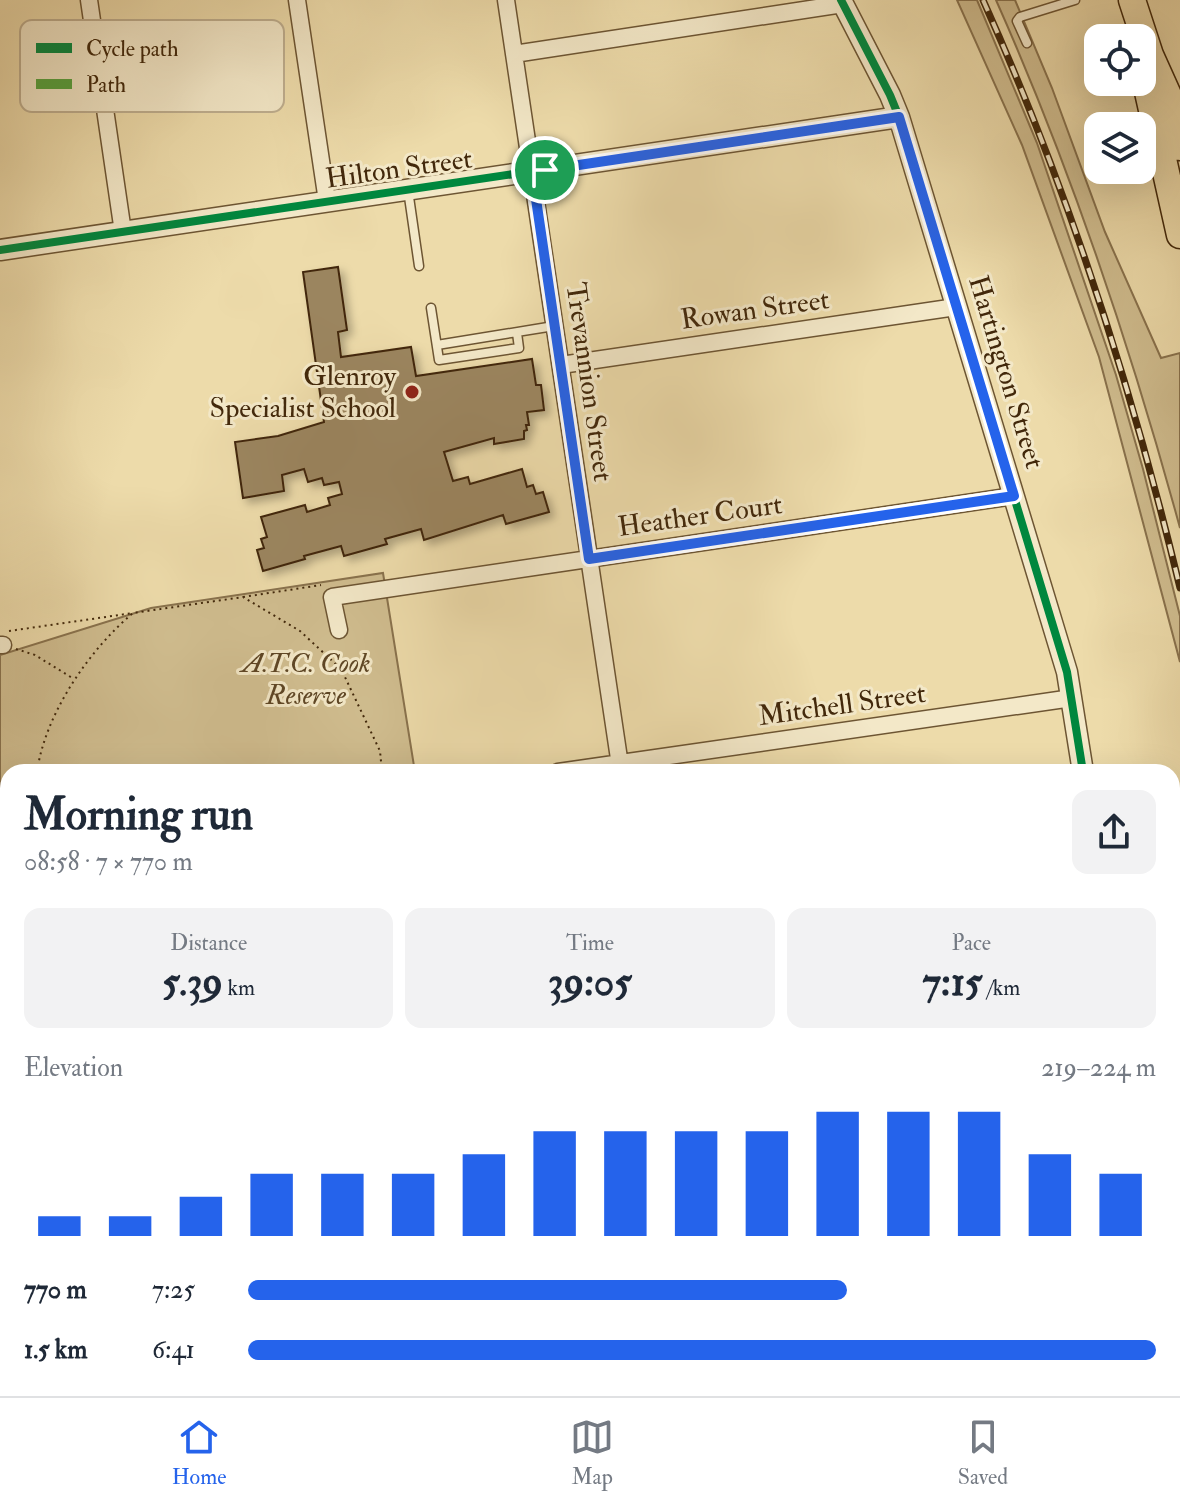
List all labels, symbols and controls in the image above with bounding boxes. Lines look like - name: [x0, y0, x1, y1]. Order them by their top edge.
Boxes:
- legend: [20, 20, 284, 112]
- map controls: [1084, 24, 1156, 184]
- button: locate: [1084, 24, 1156, 96]
- text: Cycle path: [86, 35, 179, 64]
- text: Path: [86, 71, 127, 99]
- button: layers: [1084, 112, 1156, 184]
- pin: [511, 136, 579, 204]
- street label: Hilton Street: [323, 141, 475, 197]
- icon: arrive: [523, 148, 567, 192]
- street label: Hartington Street: [960, 271, 1052, 473]
- street label: Trevannion Street: [558, 280, 620, 484]
- street label: Rowan Street: [678, 282, 832, 338]
- place label: Glenroy Specialist School: [210, 359, 397, 426]
- marker: Glenroy Specialist School: [403, 383, 421, 401]
- street label: Heather Court: [616, 487, 784, 545]
- park label: A.T.C. Cook Reserve: [238, 646, 371, 713]
- street label: Mitchell Street: [756, 676, 928, 734]
- text: Morning run: [24, 788, 253, 843]
- button: share: [1072, 790, 1156, 874]
- text: 08:58 · 7 × 770 m: [24, 846, 193, 878]
- text: Distance: [170, 929, 247, 957]
- text: Time: [566, 929, 614, 957]
- text: Pace: [952, 929, 991, 957]
- text: 5.39: [162, 957, 223, 1008]
- text: 39:05: [548, 957, 632, 1008]
- text: 7:15: [922, 957, 982, 1008]
- text: km: [223, 974, 255, 1002]
- text: /km: [982, 974, 1020, 1002]
- text: Elevation: [24, 1052, 123, 1084]
- text: 219–224 m: [1041, 1052, 1156, 1084]
- text: 770 m: [24, 1274, 87, 1306]
- text: 7:25: [152, 1274, 195, 1306]
- text: 1.5 km: [24, 1334, 87, 1366]
- text: 6:41: [152, 1334, 195, 1366]
- tab: Home: [172, 1415, 226, 1491]
- tab: Map: [570, 1415, 614, 1491]
- tab: Saved: [958, 1415, 1008, 1491]

